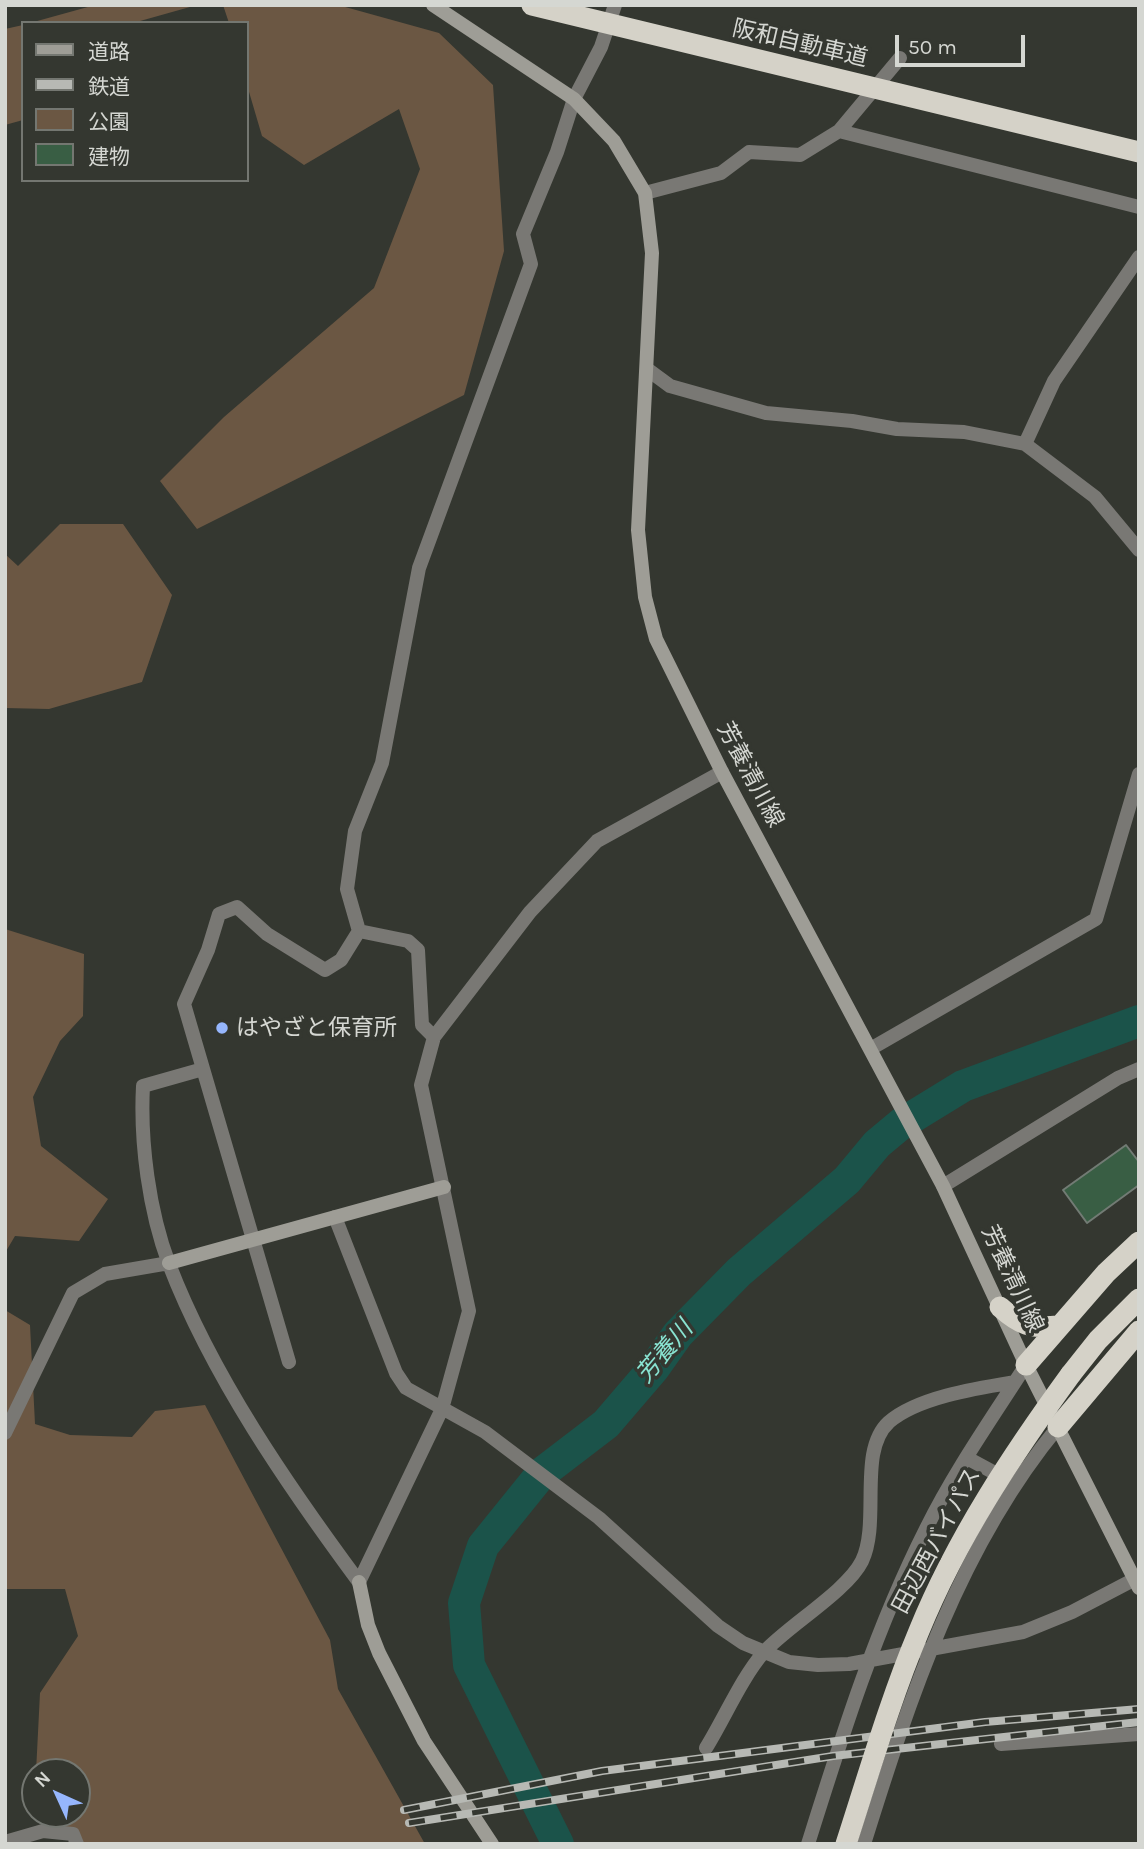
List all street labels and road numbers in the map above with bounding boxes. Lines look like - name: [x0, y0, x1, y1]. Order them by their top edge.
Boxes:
- street label: 阪和自動車道: [730, 15, 870, 73]
- street label: 芳養清川線: [711, 718, 789, 832]
- street label: 芳養清川線: [975, 1221, 1049, 1337]
- street label: 田辺西バイパス: [887, 1463, 987, 1619]

